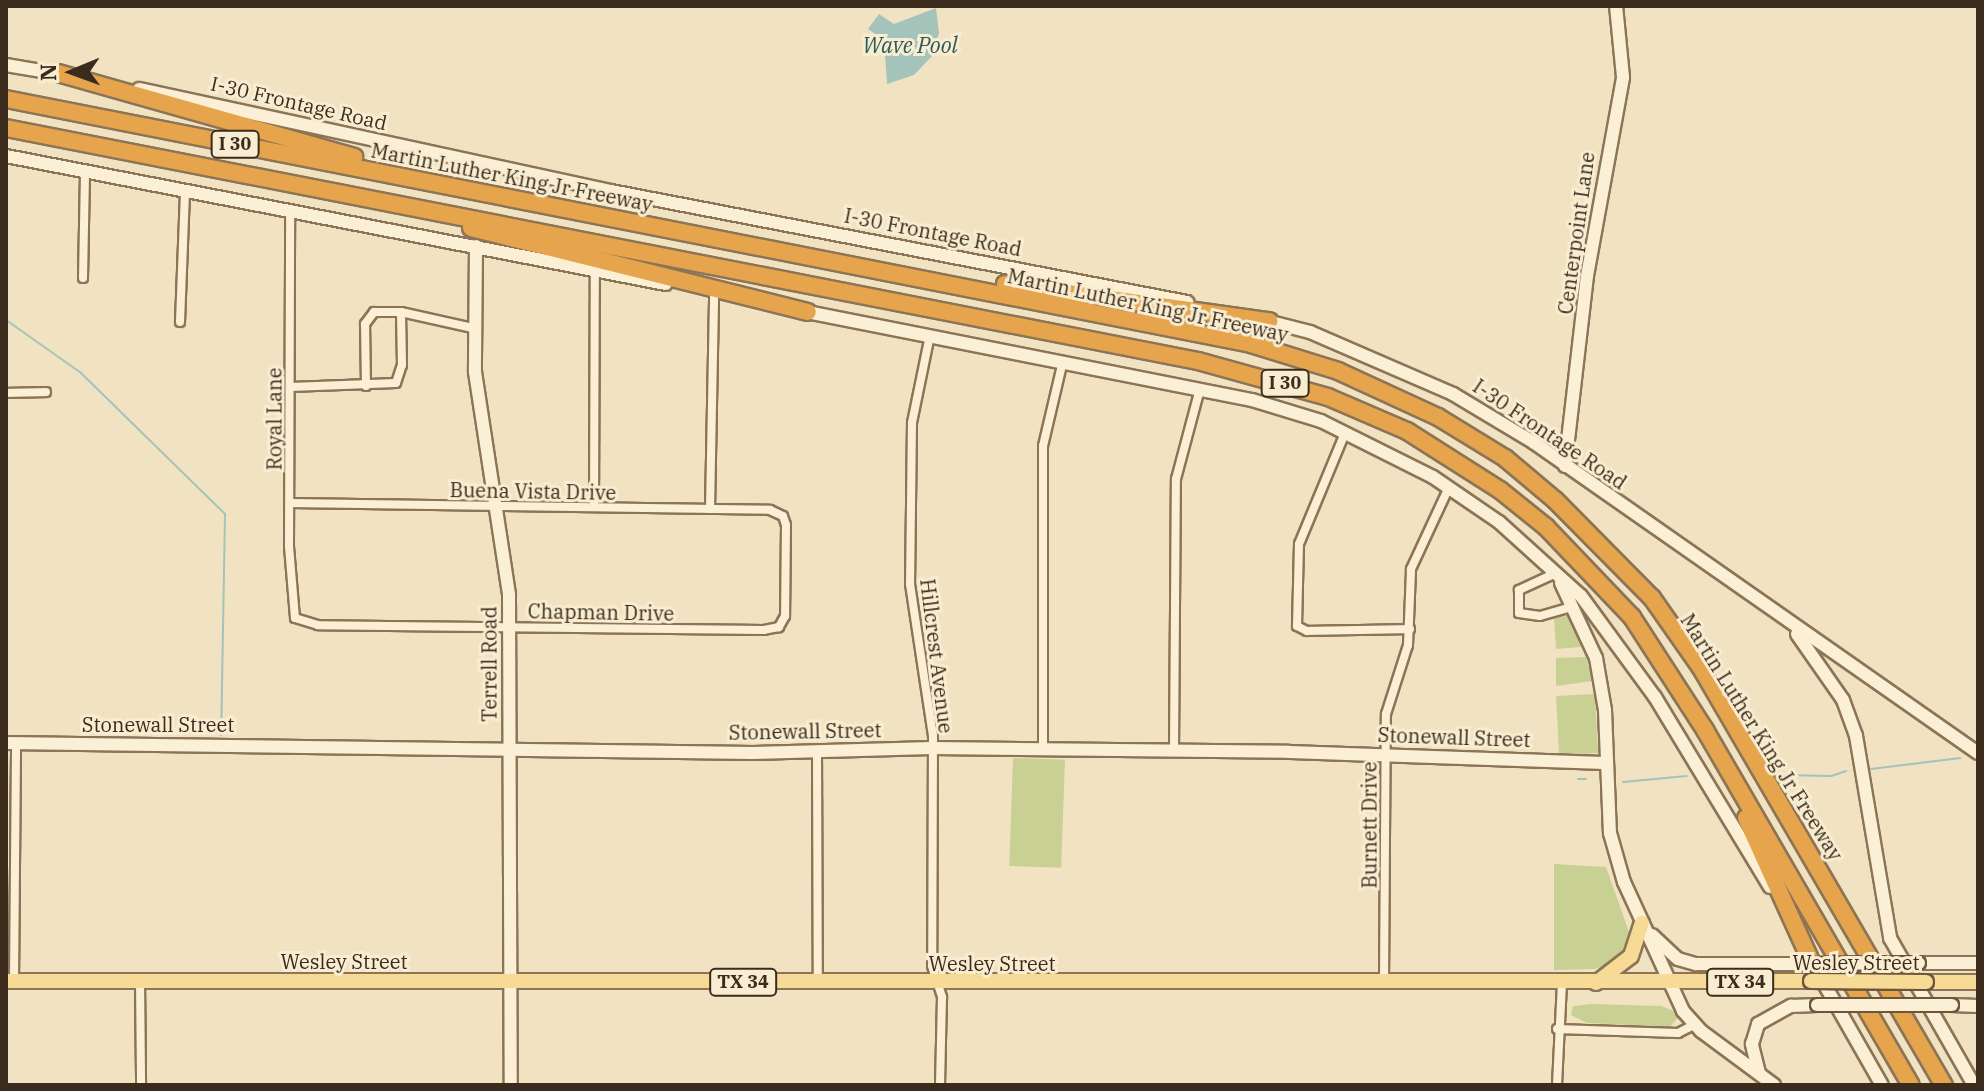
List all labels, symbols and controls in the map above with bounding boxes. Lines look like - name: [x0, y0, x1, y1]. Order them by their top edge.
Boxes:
- north arrow: [32, 32, 112, 112]
- water label: Wave Pool: [862, 32, 958, 58]
- text: N: [33, 63, 62, 81]
- street label: I-30 Frontage Road: [209, 71, 389, 135]
- road number: I 30: [209, 130, 261, 158]
- street label: Martin Luther King Jr Freeway: [369, 138, 655, 216]
- street label: Centerpoint Lane: [1553, 150, 1599, 316]
- street label: I-30 Frontage Road: [842, 203, 1024, 261]
- street label: Martin Luther King Jr Freeway: [1005, 263, 1291, 347]
- street label: Royal Lane: [262, 368, 286, 470]
- road number: I 30: [1259, 369, 1311, 397]
- street label: I-30 Frontage Road: [1469, 374, 1631, 494]
- street label: Buena Vista Drive: [450, 478, 616, 504]
- street label: Hillcrest Avenue: [916, 577, 958, 735]
- street label: Chapman Drive: [528, 599, 674, 625]
- street label: Terrell Road: [477, 606, 501, 722]
- street label: Martin Luther King Jr Freeway: [1676, 609, 1848, 865]
- street label: Stonewall Street: [82, 712, 234, 736]
- street label: Stonewall Street: [728, 718, 882, 744]
- street label: Stonewall Street: [1377, 722, 1531, 752]
- street label: Burnett Drive: [1357, 762, 1381, 888]
- street label: Wesley Street: [280, 949, 408, 973]
- street label: Wesley Street: [1792, 950, 1920, 974]
- street label: Wesley Street: [928, 951, 1056, 975]
- road number: TX 34: [709, 968, 777, 996]
- road number: TX 34: [1706, 968, 1774, 996]

